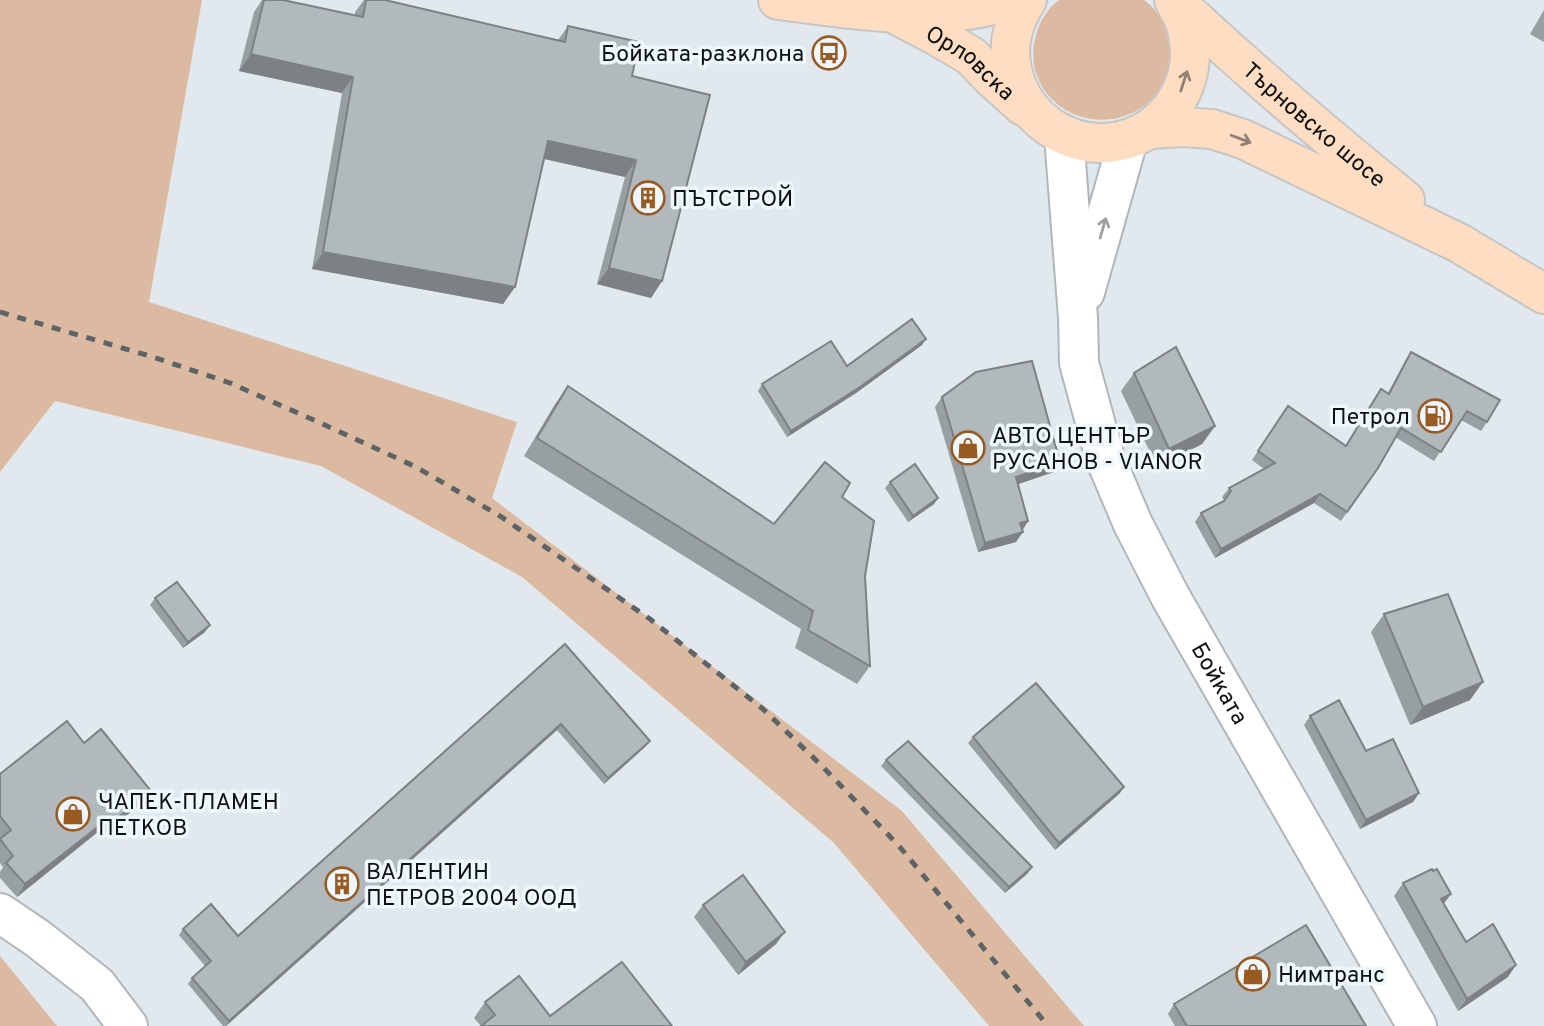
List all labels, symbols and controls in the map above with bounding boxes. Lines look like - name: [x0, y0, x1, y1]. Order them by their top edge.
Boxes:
- street label: Орловска: [920, 20, 1020, 108]
- bus stop icon: Бойката-разклона: [810, 34, 848, 72]
- place label: Бойката-разклона: [601, 41, 804, 70]
- street label: Търновско шосе: [1235, 57, 1391, 195]
- one-way arrow: [1179, 70, 1192, 92]
- one-way arrow: [1230, 133, 1252, 146]
- building icon: ПЪТСТРОЙ: [629, 179, 667, 217]
- place label: ПЪТСТРОЙ: [672, 184, 793, 215]
- one-way arrow: [1097, 218, 1110, 240]
- fuel station icon: Петрол: [1416, 397, 1454, 435]
- place label: Петрол: [1331, 404, 1410, 433]
- place label: АВТО ЦЕНТЪР РУСАНОВ - VIANOR: [992, 423, 1203, 478]
- shop icon: АВТО ЦЕНТЪР РУСАНОВ - VIANOR: [949, 429, 987, 467]
- street label: Бойката: [1183, 638, 1253, 730]
- place label: ЧАПЕК-ПЛАМЕН ПЕТКОВ: [98, 789, 279, 844]
- shop icon: ЧАПЕК-ПЛАМЕН ПЕТКОВ: [54, 795, 92, 833]
- place label: ВАЛЕНТИН ПЕТРОВ 2004 ООД: [366, 859, 577, 914]
- building icon: ВАЛЕНТИН ПЕТРОВ 2004 ООД: [323, 865, 361, 903]
- shop icon: Нимтранс: [1234, 955, 1272, 993]
- place label: Нимтранс: [1278, 962, 1385, 991]

